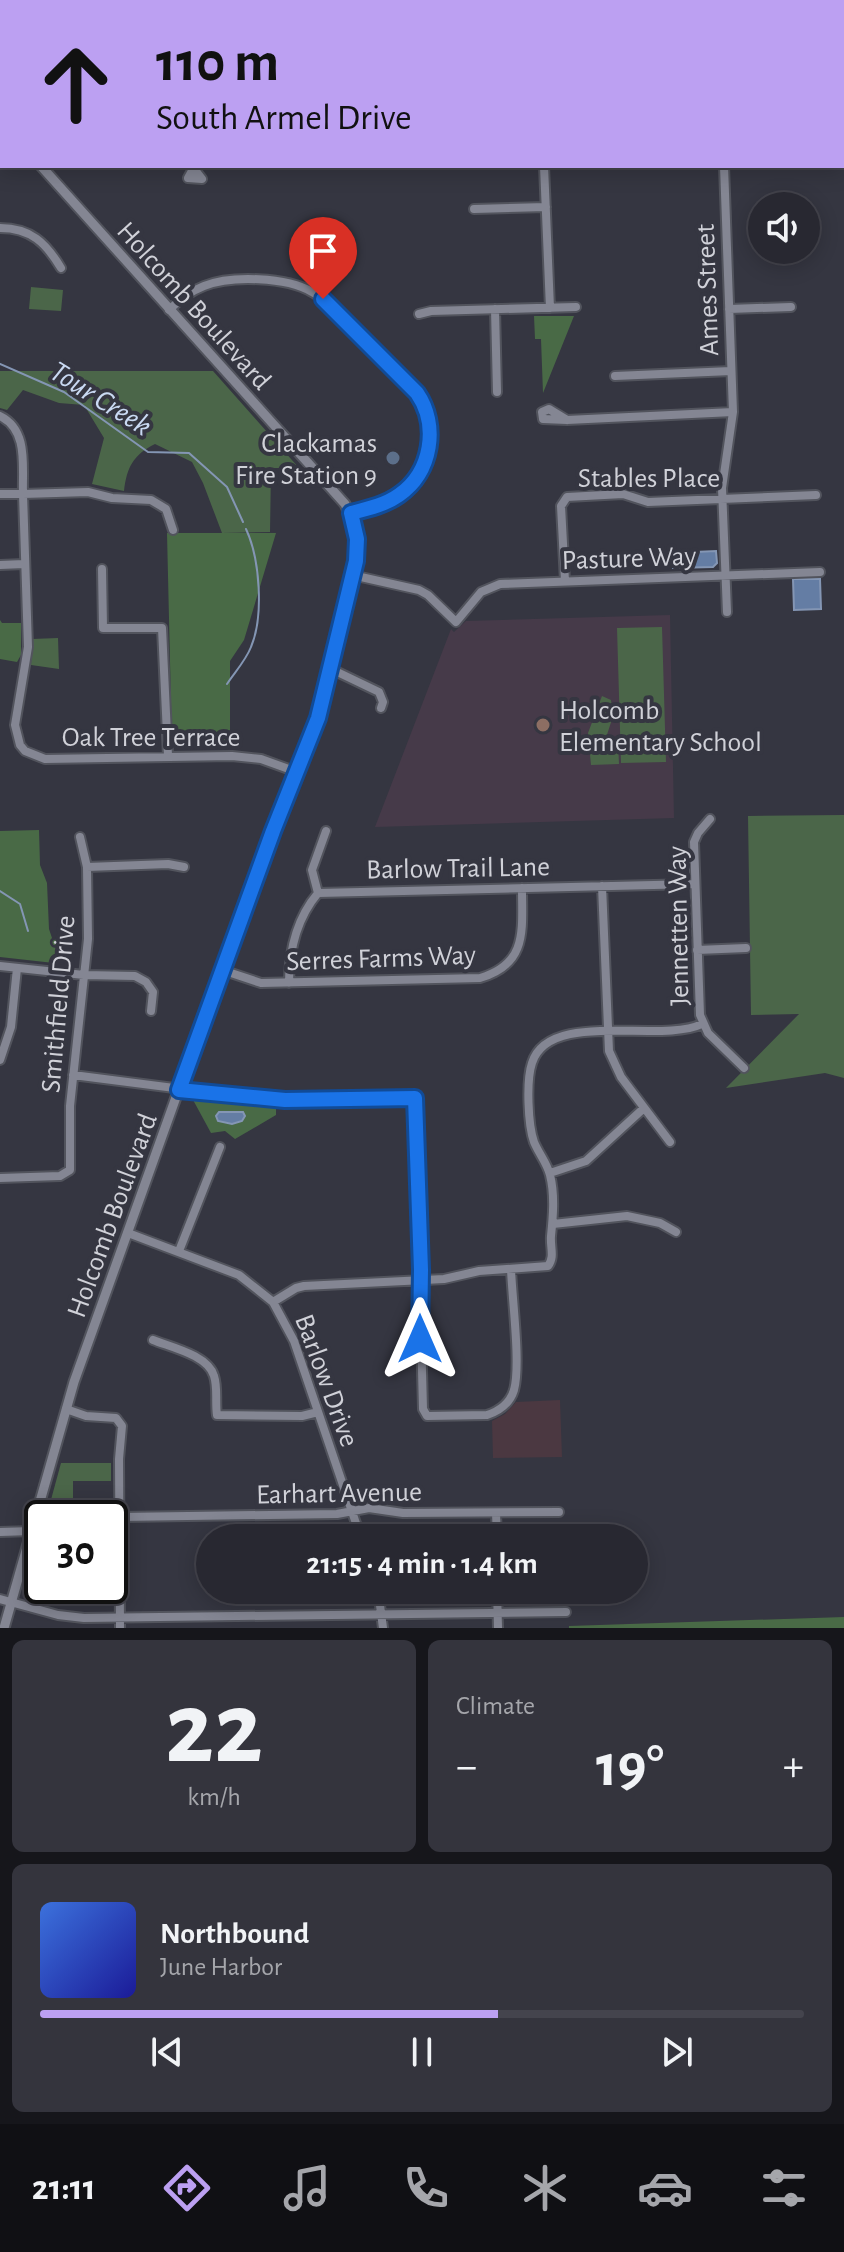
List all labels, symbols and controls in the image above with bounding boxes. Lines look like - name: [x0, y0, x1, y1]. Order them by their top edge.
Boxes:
- icon: ahead: [24, 32, 128, 136]
- text: 110 m: [156, 35, 279, 91]
- text: South Armel Drive: [156, 100, 412, 136]
- map controls: [748, 192, 820, 264]
- button: sound: [748, 192, 820, 264]
- street label: Holcomb Boulevard: [111, 217, 276, 396]
- pin: [289, 217, 357, 299]
- street label: Ames Street: [692, 223, 724, 356]
- icon: arrive: [301, 229, 345, 273]
- water label: Tour Creek: [44, 356, 157, 442]
- place label: Clackamas Fire Station 9: [235, 430, 377, 490]
- marker: Clackamas Fire Station 9: [384, 449, 402, 467]
- street label: Stables Place: [578, 465, 720, 493]
- street label: Pasture Way: [561, 543, 697, 575]
- place label: Holcomb Elementary School: [559, 697, 762, 757]
- marker: Holcomb Elementary School: [534, 716, 552, 734]
- street label: Oak Tree Terrace: [62, 724, 240, 752]
- street label: Jennetten Way: [664, 846, 694, 1006]
- street label: Barlow Trail Lane: [366, 853, 550, 885]
- street label: Smithfield Drive: [37, 914, 81, 1094]
- street label: Serres Farms Way: [286, 942, 477, 976]
- street label: Holcomb Boulevard: [63, 1110, 163, 1322]
- position arrow: [378, 1297, 462, 1381]
- street label: Barlow Drive: [289, 1311, 363, 1451]
- street label: Earhart Avenue: [256, 1479, 422, 1509]
- speed limit sign: 30: [24, 1500, 128, 1604]
- text: 21:15 · 4 min · 1.4 km: [306, 1549, 538, 1579]
- text: 22: [165, 1678, 263, 1782]
- text: Climate: [456, 1693, 535, 1719]
- text: 19°: [596, 1737, 664, 1797]
- text: −: [456, 1745, 477, 1789]
- text: +: [783, 1745, 804, 1789]
- text: km/h: [187, 1784, 241, 1810]
- text: Northbound: [160, 1919, 309, 1949]
- text: June Harbor: [160, 1954, 282, 1980]
- icon: previous: [145, 2030, 189, 2074]
- icon: pause: [400, 2030, 444, 2074]
- icon: next: [655, 2030, 699, 2074]
- icon: directions: [159, 2160, 215, 2216]
- icon: music: [279, 2160, 335, 2216]
- icon: phone: [398, 2160, 454, 2216]
- icon: climate: [517, 2160, 573, 2216]
- icon: car: [637, 2160, 693, 2216]
- icon: filters: [756, 2160, 812, 2216]
- text: 21:11: [32, 2170, 96, 2206]

